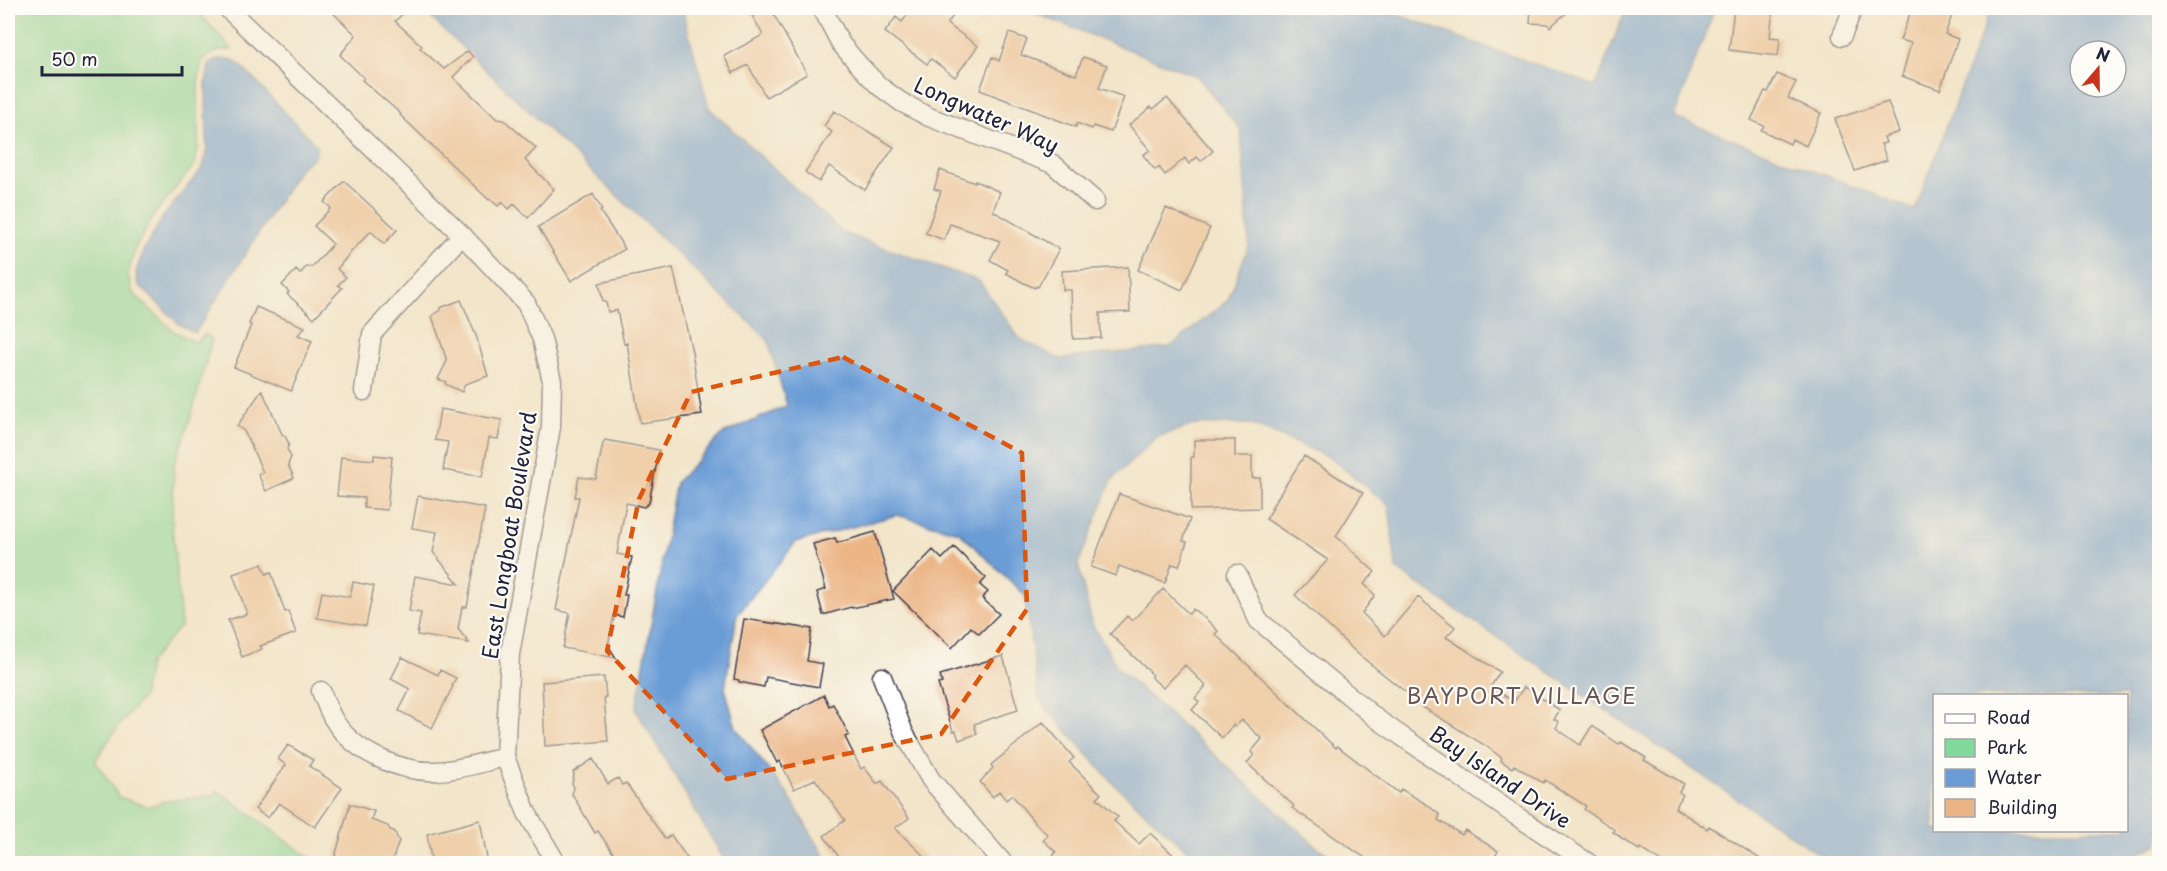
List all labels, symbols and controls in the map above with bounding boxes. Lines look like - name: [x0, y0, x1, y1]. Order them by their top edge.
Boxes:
- scale bar: [42, 39, 182, 77]
- north arrow: [2068, 39, 2128, 99]
- text: N: [2093, 41, 2114, 67]
- text: 50 m: [51, 45, 98, 72]
- street label: Longwater Way: [909, 68, 1065, 160]
- street label: East Longboat Boulevard: [473, 409, 543, 661]
- district label: BAYPORT VILLAGE: [1407, 678, 1637, 711]
- legend: [1933, 694, 2128, 832]
- text: Road: [1987, 703, 2031, 730]
- street label: Bay Island Drive: [1424, 717, 1578, 835]
- text: Park: [1987, 733, 2027, 760]
- text: Water: [1987, 763, 2042, 790]
- text: Building: [1987, 793, 2057, 820]

